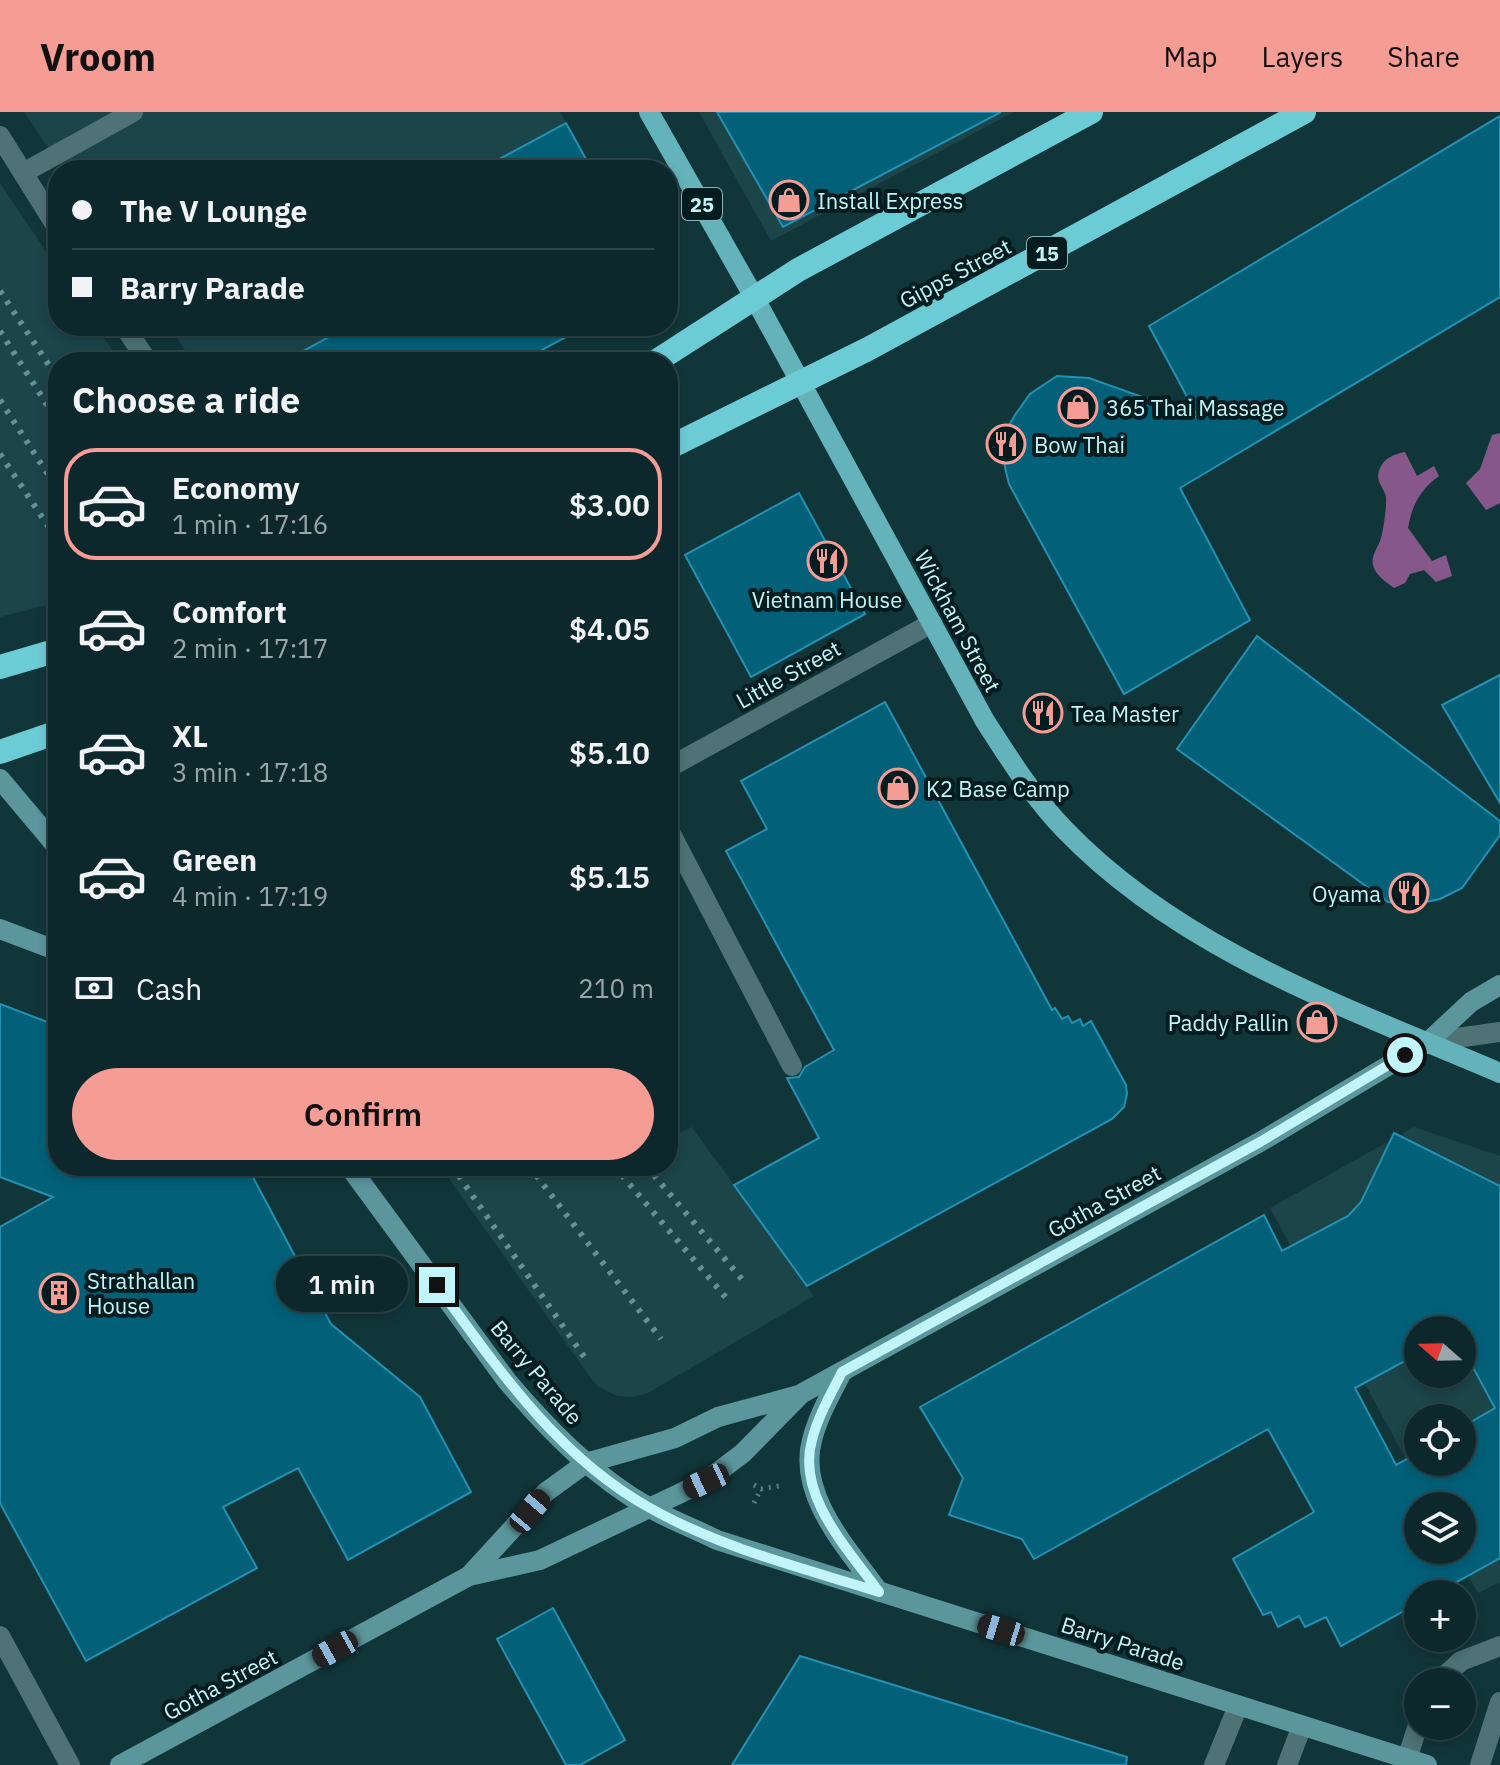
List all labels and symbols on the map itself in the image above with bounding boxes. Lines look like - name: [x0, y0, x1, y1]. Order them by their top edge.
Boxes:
- shop icon: Install Express: [768, 179, 810, 221]
- place label: Install Express: [817, 186, 963, 215]
- road number: 25: [682, 188, 722, 220]
- street label: Gipps Street: [894, 231, 1016, 315]
- road number: 15: [1027, 237, 1067, 269]
- shop icon: 365 Thai Massage: [1057, 386, 1099, 428]
- place label: 365 Thai Massage: [1106, 393, 1285, 422]
- restaurant icon: Bow Thai: [985, 423, 1027, 465]
- place label: Bow Thai: [1034, 430, 1125, 459]
- restaurant icon: Vietnam House: [806, 540, 848, 582]
- street label: Wickham Street: [908, 545, 1008, 697]
- place label: Vietnam House: [752, 585, 902, 614]
- street label: Little Street: [731, 633, 845, 715]
- restaurant icon: Tea Master: [1022, 692, 1064, 734]
- place label: Tea Master: [1071, 699, 1179, 728]
- shop icon: K2 Base Camp: [877, 767, 919, 809]
- place label: K2 Base Camp: [926, 774, 1070, 803]
- restaurant icon: Oyama: [1388, 872, 1430, 914]
- place label: Oyama: [1312, 879, 1381, 908]
- shop icon: Paddy Pallin: [1296, 1001, 1338, 1043]
- place label: Paddy Pallin: [1168, 1008, 1289, 1037]
- route start: [1387, 1037, 1423, 1073]
- street label: Gotha Street: [1042, 1158, 1166, 1244]
- callout: 1 min: [277, 1257, 409, 1313]
- place label: Strathallan House: [87, 1266, 195, 1320]
- route end: [419, 1267, 455, 1303]
- building icon: Strathallan House: [38, 1272, 80, 1314]
- street label: Barry Parade: [485, 1314, 589, 1430]
- north arrow: [1404, 1316, 1476, 1388]
- car: [679, 1460, 733, 1502]
- car: [505, 1485, 555, 1537]
- street label: Barry Parade: [1058, 1609, 1188, 1677]
- car: [975, 1612, 1027, 1648]
- car: [308, 1627, 362, 1671]
- street label: Gotha Street: [158, 1642, 282, 1726]

